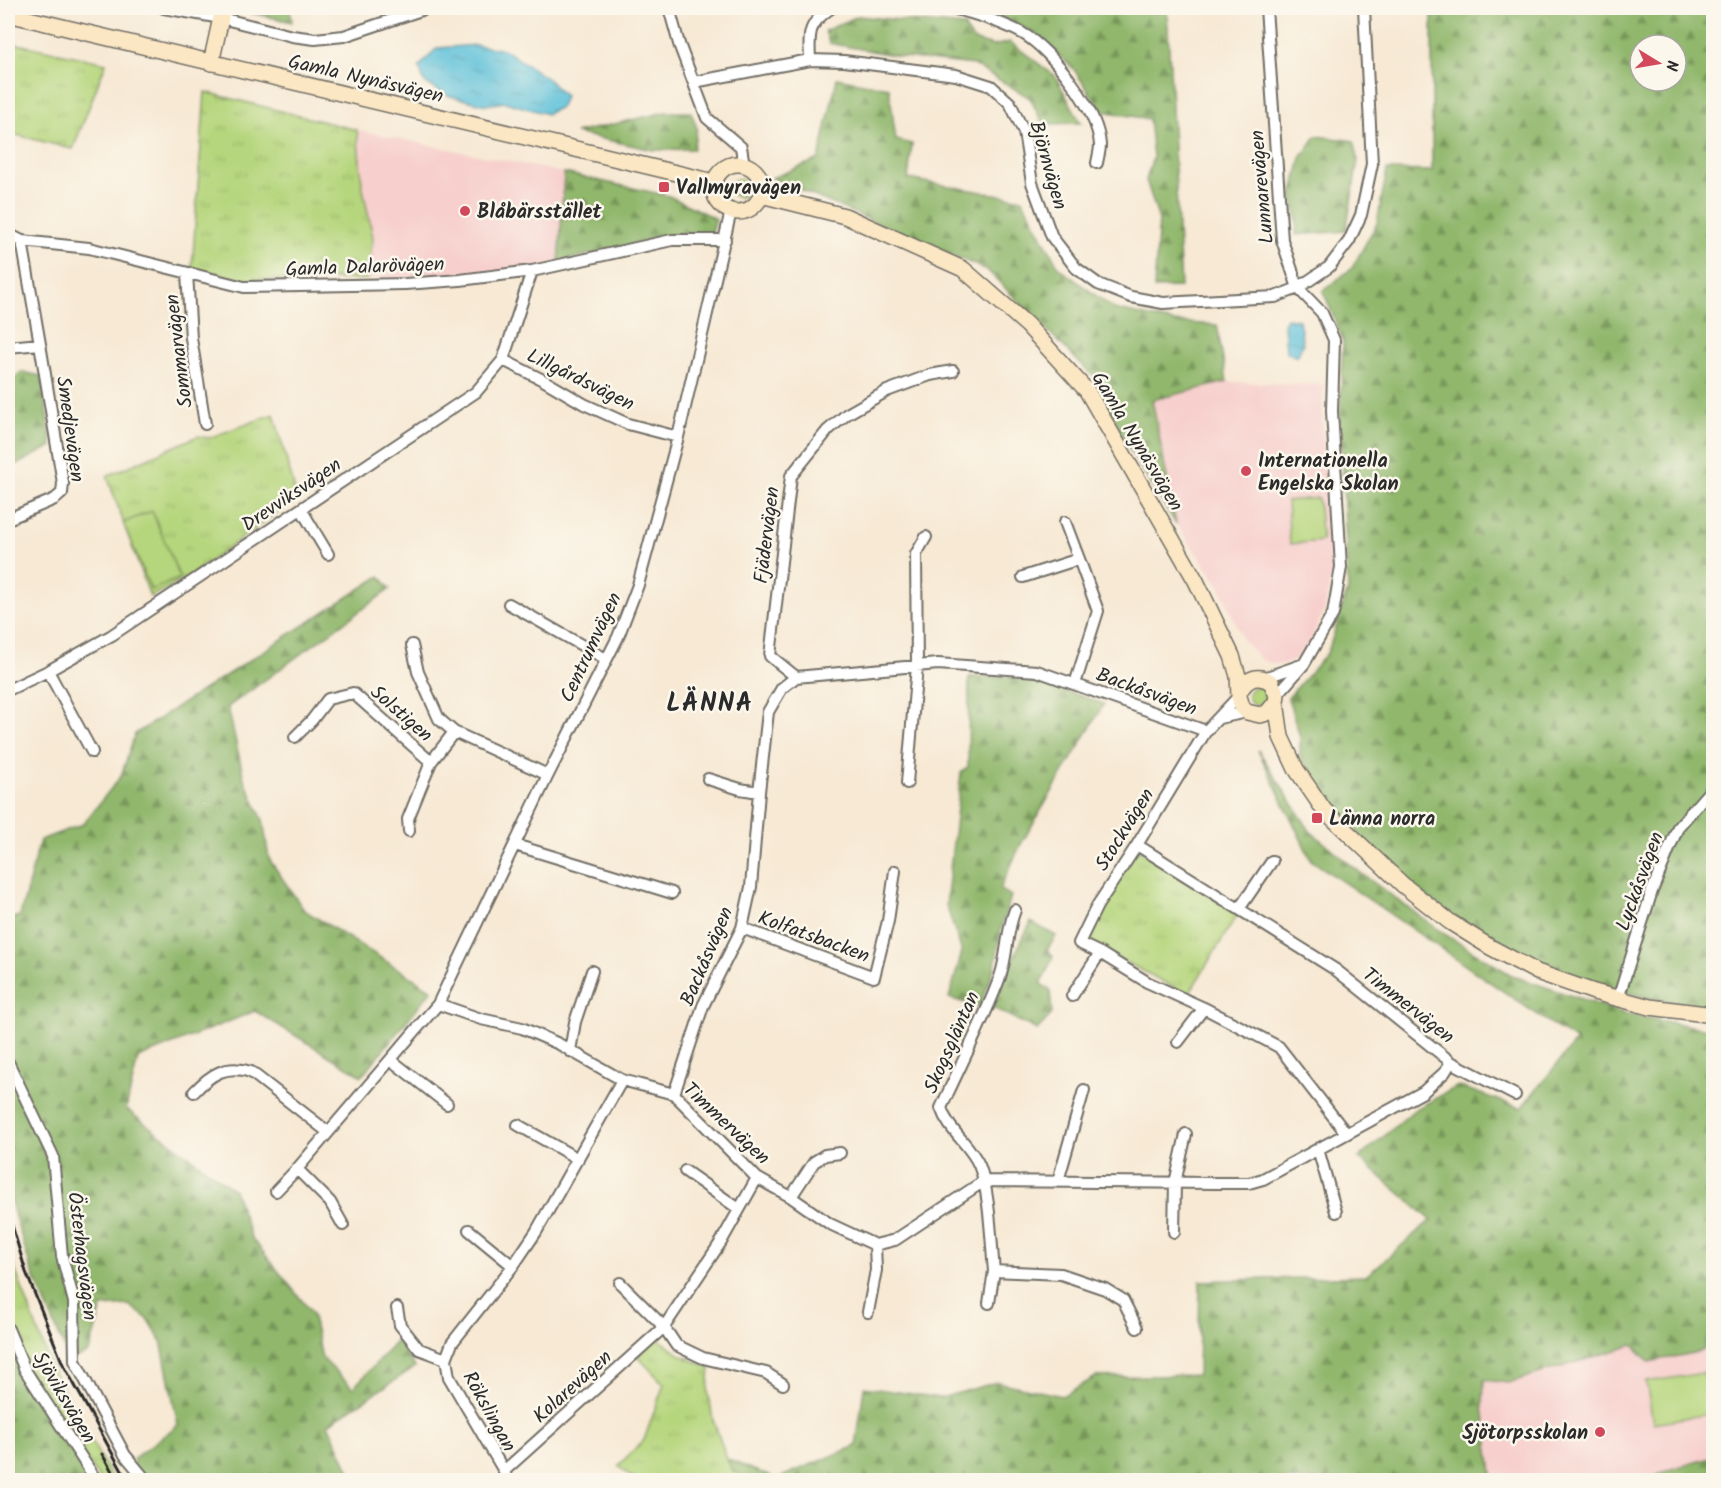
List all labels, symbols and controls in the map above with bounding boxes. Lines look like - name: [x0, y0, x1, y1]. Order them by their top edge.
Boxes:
- north arrow: [1628, 33, 1688, 93]
- street label: Gamla Nynäsvägen: [285, 47, 446, 113]
- text: N: [1658, 58, 1684, 73]
- street label: Björnvägen: [1019, 117, 1075, 214]
- street label: Lunnarevägen: [1242, 129, 1284, 245]
- place label: Vallmyravägen: [676, 173, 801, 205]
- marker: Vallmyravägen: [657, 180, 671, 194]
- place label: Blåbärsstället: [477, 197, 603, 229]
- marker: Blåbärsstället: [458, 204, 472, 218]
- street label: Gamla Dalarövägen: [285, 249, 445, 287]
- street label: Sommarvägen: [157, 292, 203, 410]
- street label: Lillgårdsvägen: [521, 341, 640, 421]
- street label: Gamla Nynäsvägen: [1082, 366, 1191, 518]
- street label: Smedjevägen: [46, 374, 92, 484]
- place label: Internationella Engelska Skolan: [1258, 446, 1399, 501]
- street label: Drevviksvägen: [235, 450, 349, 541]
- marker: Internationella Engelska Skolan: [1239, 464, 1253, 478]
- street label: Fjädervägen: [746, 485, 790, 586]
- street label: Centrumvägen: [552, 587, 631, 708]
- street label: Backåsvägen: [1091, 660, 1201, 726]
- street label: Solstigen: [362, 678, 439, 751]
- district label: LÄNNA: [666, 683, 754, 725]
- street label: Stockvägen: [1088, 782, 1164, 878]
- place label: Länna norra: [1329, 804, 1435, 836]
- marker: Länna norra: [1310, 811, 1324, 825]
- street label: Lyckåsvägen: [1608, 828, 1674, 936]
- street label: Backåsvägen: [673, 902, 743, 1012]
- street label: Kolfatsbacken: [753, 903, 874, 973]
- street label: Timmervägen: [1355, 960, 1461, 1053]
- street label: Skogsgläntan: [916, 986, 990, 1099]
- street label: Timmervägen: [675, 1075, 777, 1174]
- street label: Österhagsvägen: [57, 1190, 105, 1322]
- street label: Kolarevägen: [526, 1343, 620, 1432]
- street label: Sjöviksvägen: [23, 1346, 103, 1450]
- street label: Rökslingan: [453, 1366, 524, 1458]
- place label: Sjötorpsskolan: [1462, 1418, 1588, 1450]
- marker: Sjötorpsskolan: [1593, 1425, 1607, 1439]

